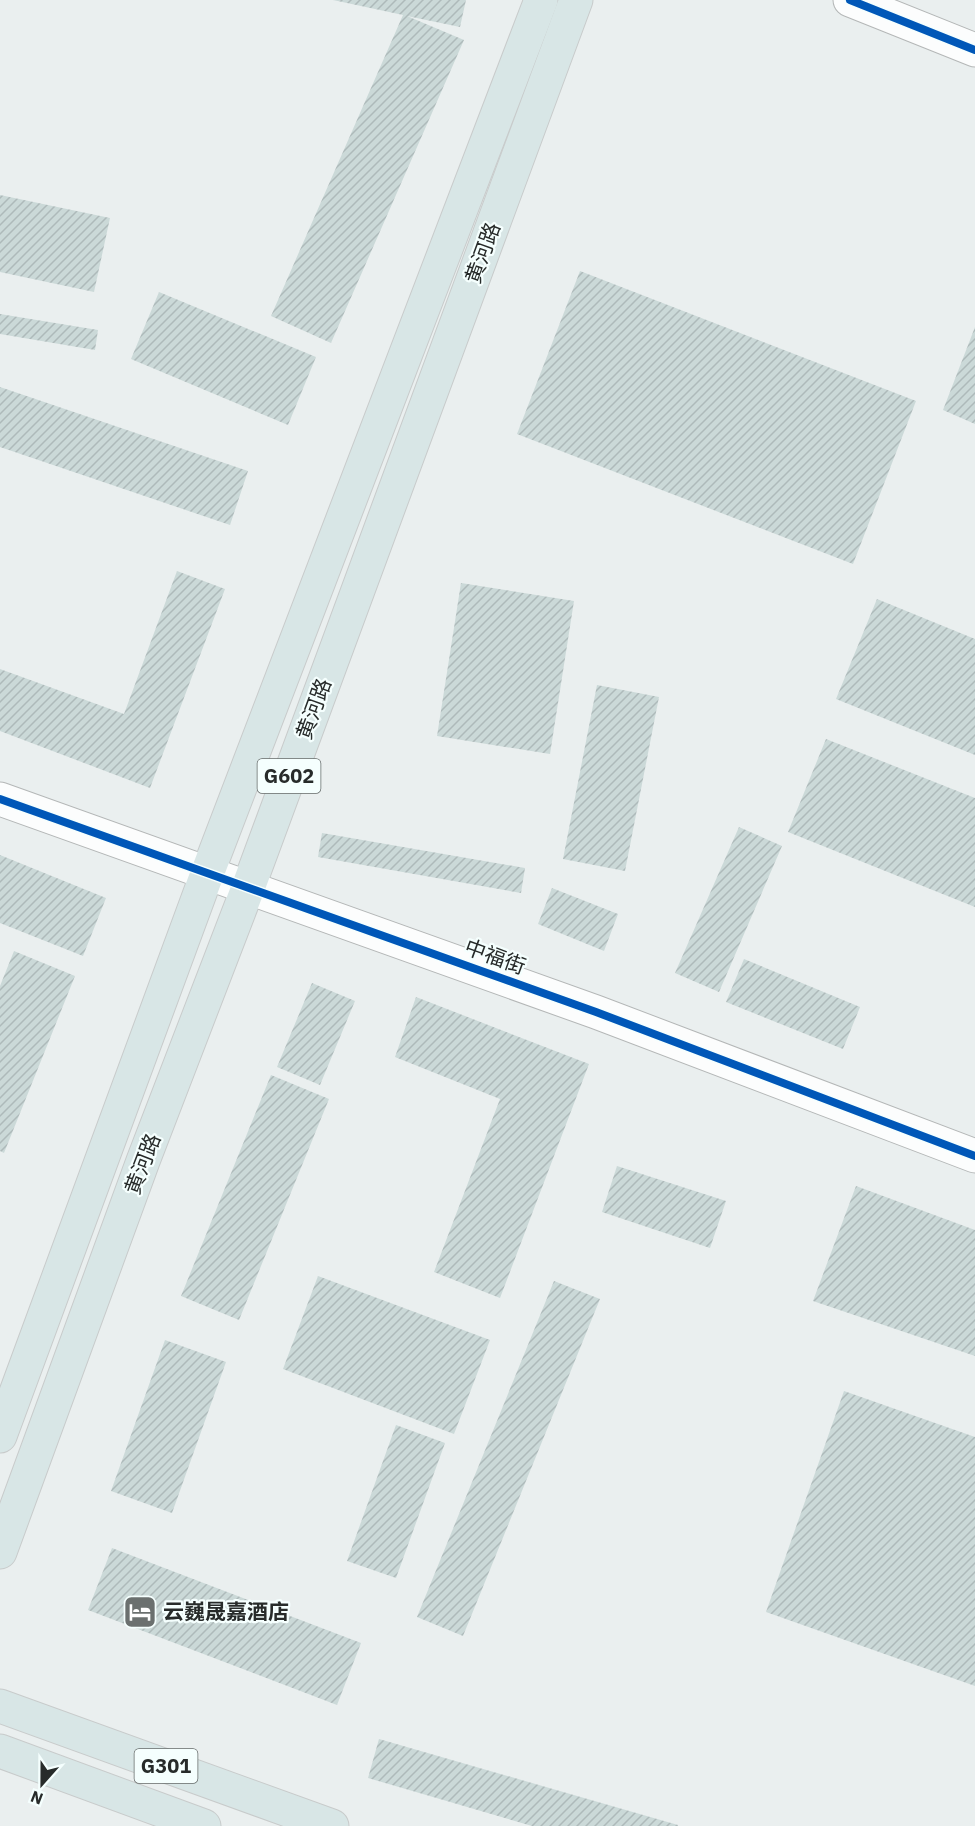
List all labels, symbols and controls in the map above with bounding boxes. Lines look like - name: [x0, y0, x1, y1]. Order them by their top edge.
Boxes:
- street label: 黄河路: [458, 218, 506, 287]
- street label: 黄河路: [289, 674, 337, 743]
- road number: G602: [258, 759, 320, 793]
- street label: 中福街: [461, 932, 530, 980]
- street label: 黄河路: [118, 1129, 166, 1198]
- hotel icon: 云巍晟嘉酒店: [122, 1594, 158, 1630]
- place label: 云巍晟嘉酒店: [163, 1597, 289, 1625]
- road number: G301: [134, 1749, 198, 1783]
- north arrow: [12, 1754, 72, 1814]
- text: N: [28, 1787, 46, 1809]

